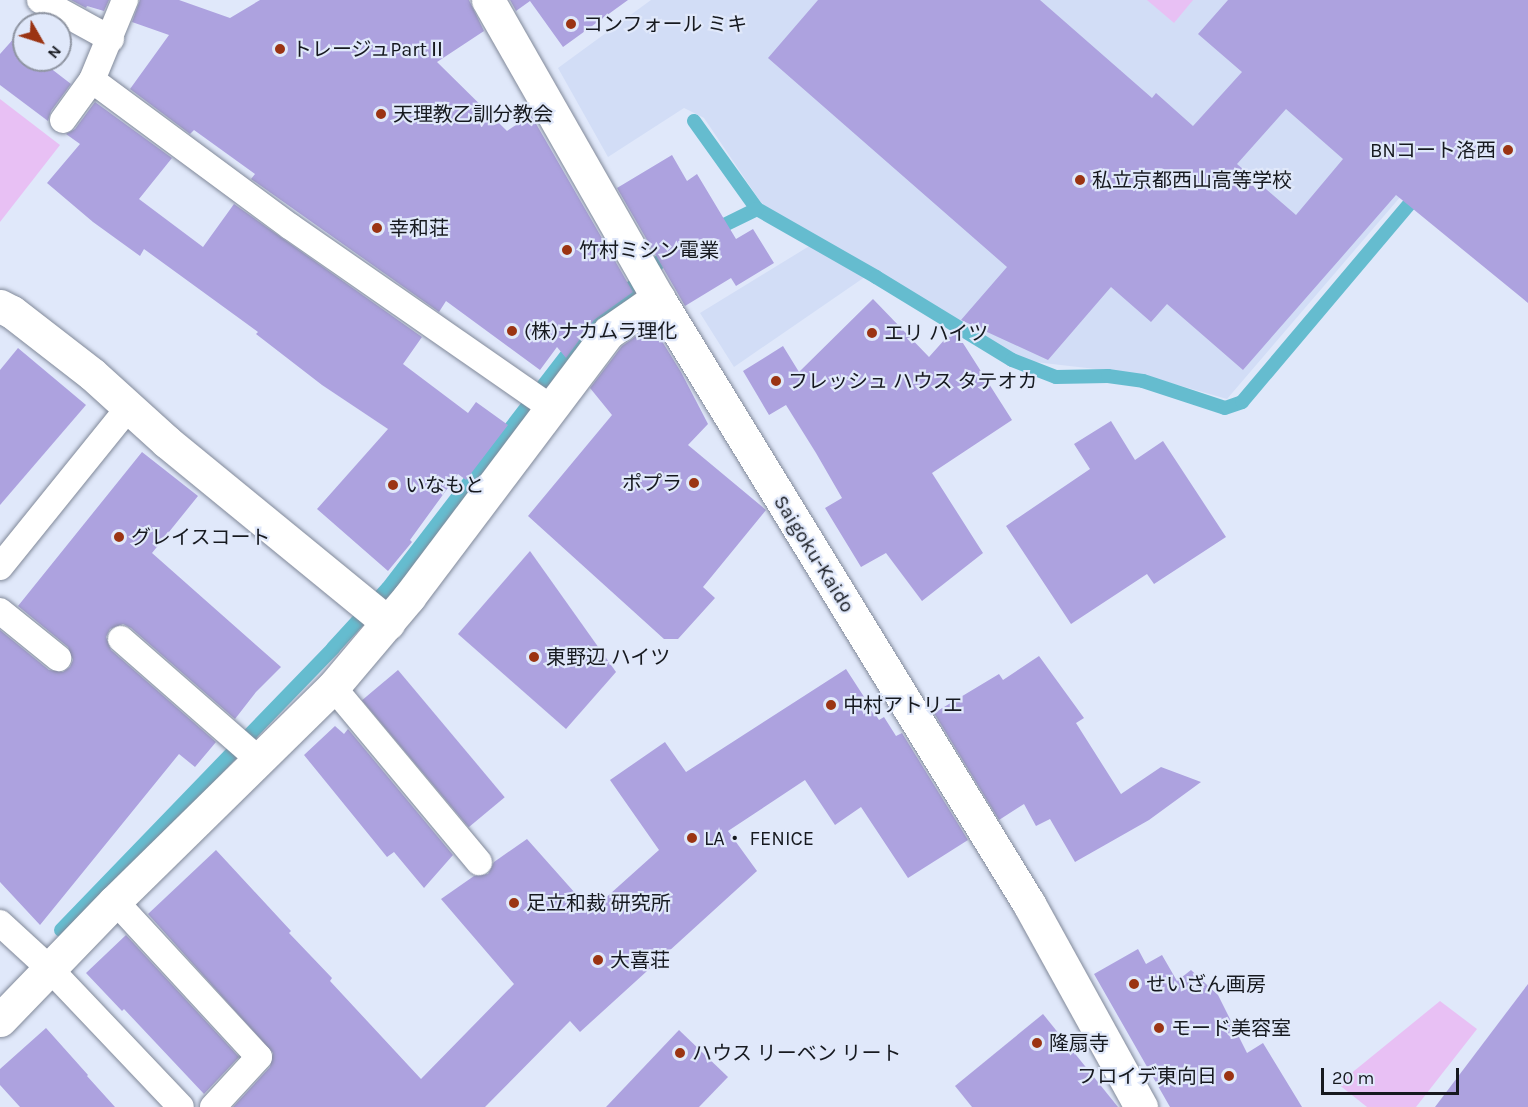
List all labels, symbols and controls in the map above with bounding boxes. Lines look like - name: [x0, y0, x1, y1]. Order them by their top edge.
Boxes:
- north arrow: [12, 12, 72, 72]
- place label: コンフォール ミキ: [583, 12, 748, 36]
- marker: コンフォール ミキ: [564, 17, 578, 31]
- place label: トレージュPartⅡ: [292, 37, 449, 61]
- text: N: [44, 42, 66, 63]
- marker: トレージュPartⅡ: [273, 42, 287, 56]
- place label: 天理教乙訓分教会: [393, 102, 553, 126]
- marker: 天理教乙訓分教会: [374, 107, 388, 121]
- place label: BNコート洛西: [1370, 138, 1496, 162]
- marker: BNコート洛西: [1501, 143, 1515, 157]
- place label: 私立京都西山高等学校: [1092, 168, 1292, 192]
- marker: 私立京都西山高等学校: [1073, 173, 1087, 187]
- place label: 幸和荘: [389, 216, 449, 240]
- marker: 幸和荘: [370, 221, 384, 235]
- place label: 竹村ミシン電業: [579, 238, 719, 262]
- marker: 竹村ミシン電業: [560, 243, 574, 257]
- place label: (株)ナカムラ理化: [524, 319, 678, 343]
- place label: エリ ハイツ: [884, 321, 989, 345]
- marker: (株)ナカムラ理化: [505, 324, 519, 338]
- marker: エリ ハイツ: [865, 326, 879, 340]
- place label: フレッシュ ハウス タテオカ: [788, 369, 1037, 393]
- marker: フレッシュ ハウス タテオカ: [769, 374, 783, 388]
- place label: ポプラ: [622, 471, 682, 495]
- place label: いなもと: [405, 473, 485, 497]
- marker: ポプラ: [687, 476, 701, 490]
- marker: いなもと: [386, 478, 400, 492]
- street label: Saigoku-Kaido: [768, 491, 860, 617]
- place label: グレイスコート: [131, 525, 271, 549]
- marker: グレイスコート: [112, 530, 126, 544]
- place label: 東野辺 ハイツ: [546, 645, 671, 669]
- marker: 東野辺 ハイツ: [527, 650, 541, 664]
- place label: 中村アトリエ: [843, 693, 963, 717]
- marker: 中村アトリエ: [824, 698, 838, 712]
- place label: LA・ FENICE: [704, 826, 814, 850]
- marker: LA・ FENICE: [685, 831, 699, 845]
- place label: 足立和裁 研究所: [526, 891, 671, 915]
- marker: 足立和裁 研究所: [507, 896, 521, 910]
- place label: 大喜荘: [610, 948, 670, 972]
- marker: 大喜荘: [591, 953, 605, 967]
- place label: せいざん画房: [1146, 972, 1266, 996]
- marker: せいざん画房: [1127, 977, 1141, 991]
- place label: モード美容室: [1171, 1016, 1291, 1040]
- marker: モード美容室: [1152, 1021, 1166, 1035]
- place label: 隆扇寺: [1049, 1031, 1109, 1055]
- marker: 隆扇寺: [1030, 1036, 1044, 1050]
- place label: ハウス リーベン リート: [692, 1041, 901, 1065]
- marker: ハウス リーベン リート: [673, 1046, 687, 1060]
- scale bar: [1324, 1056, 1462, 1094]
- place label: フロイデ東向日: [1077, 1064, 1217, 1088]
- text: 20 m: [1332, 1067, 1374, 1089]
- marker: フロイデ東向日: [1222, 1069, 1236, 1083]

